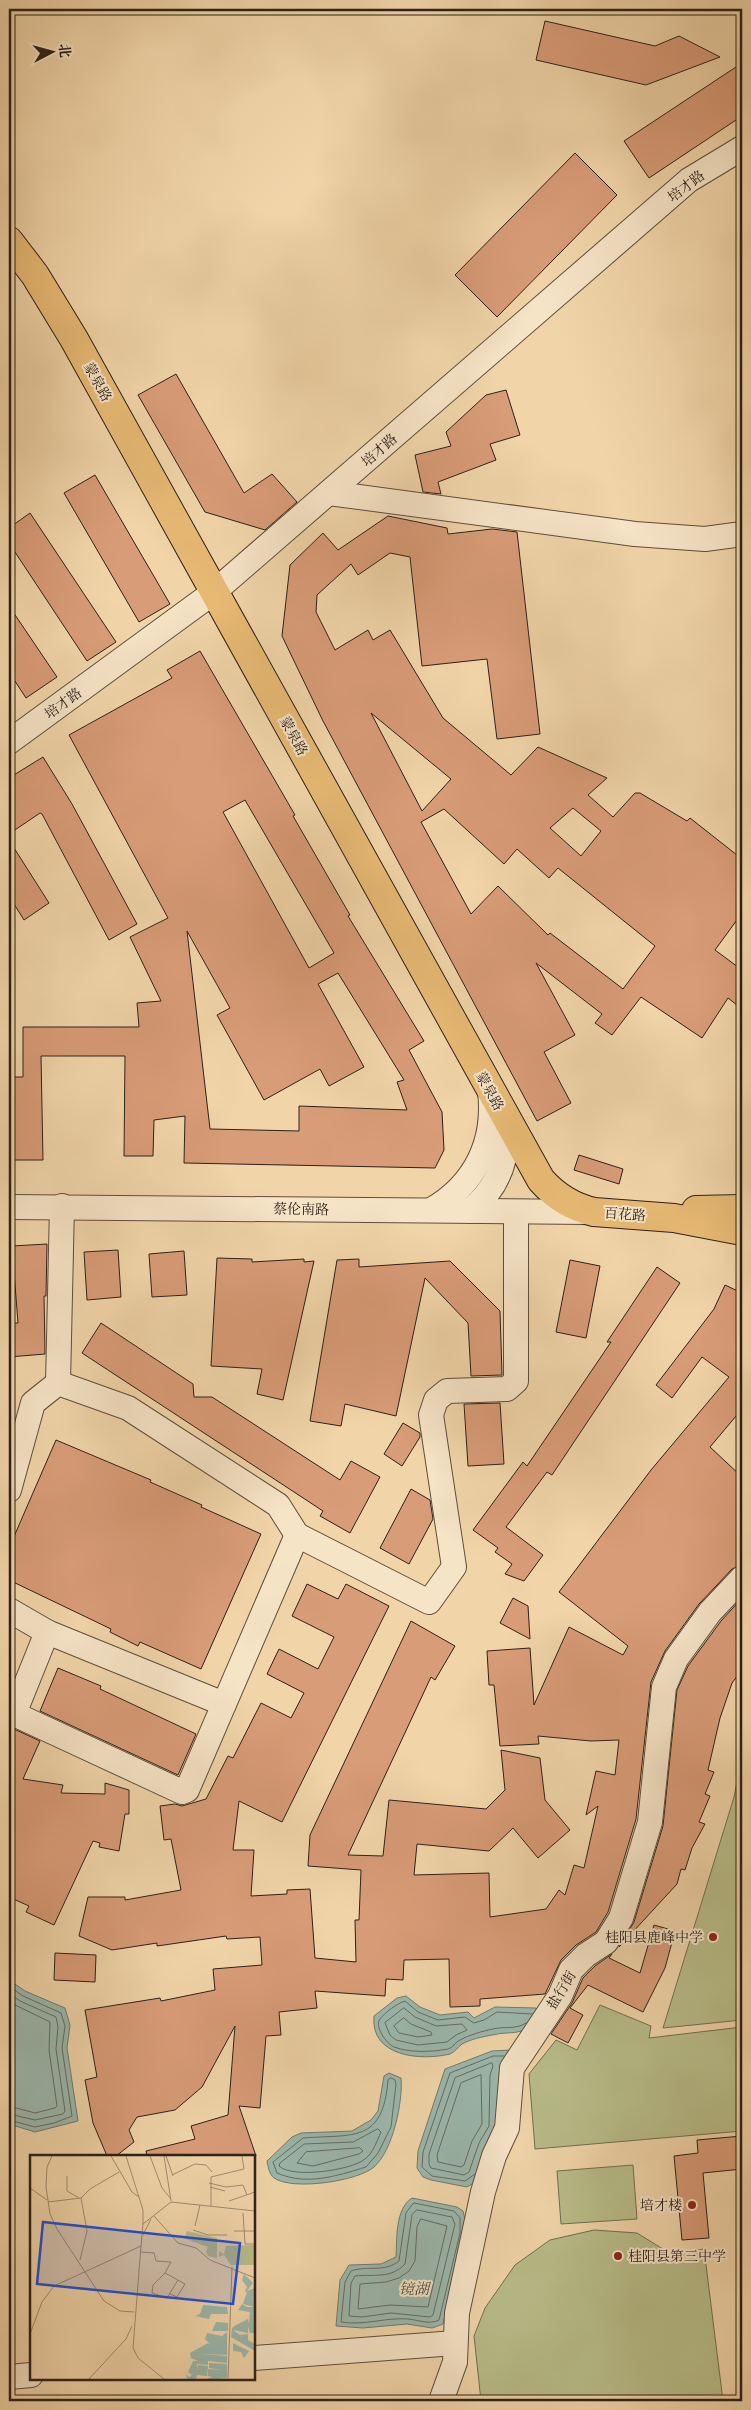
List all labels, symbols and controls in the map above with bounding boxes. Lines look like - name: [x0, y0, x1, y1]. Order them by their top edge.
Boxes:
- north arrow: [28, 28, 78, 78]
- text: 北: [54, 43, 75, 59]
- street label: 培才路: [664, 166, 709, 207]
- street label: 蒙泉路: [79, 359, 116, 405]
- street label: 培才路: [357, 429, 401, 471]
- street label: 培才路: [41, 683, 86, 723]
- street label: 蒙泉路: [275, 713, 312, 759]
- street label: 蒙泉路: [471, 1068, 508, 1114]
- street label: 蔡伦南路: [273, 1200, 329, 1219]
- street label: 百花路: [603, 1204, 647, 1225]
- place label: 桂阳县鹿峰中学: [605, 1928, 703, 1947]
- marker: 桂阳县鹿峰中学: [707, 1931, 719, 1943]
- street label: 盐行街: [542, 1967, 580, 2013]
- inset map: [30, 2155, 255, 2380]
- place label: 培才楼: [640, 2196, 682, 2215]
- marker: 培才楼: [686, 2199, 698, 2211]
- place label: 桂阳县第三中学: [628, 2247, 726, 2266]
- marker: 桂阳县第三中学: [612, 2250, 624, 2262]
- water label: 镜湖: [399, 2279, 432, 2299]

